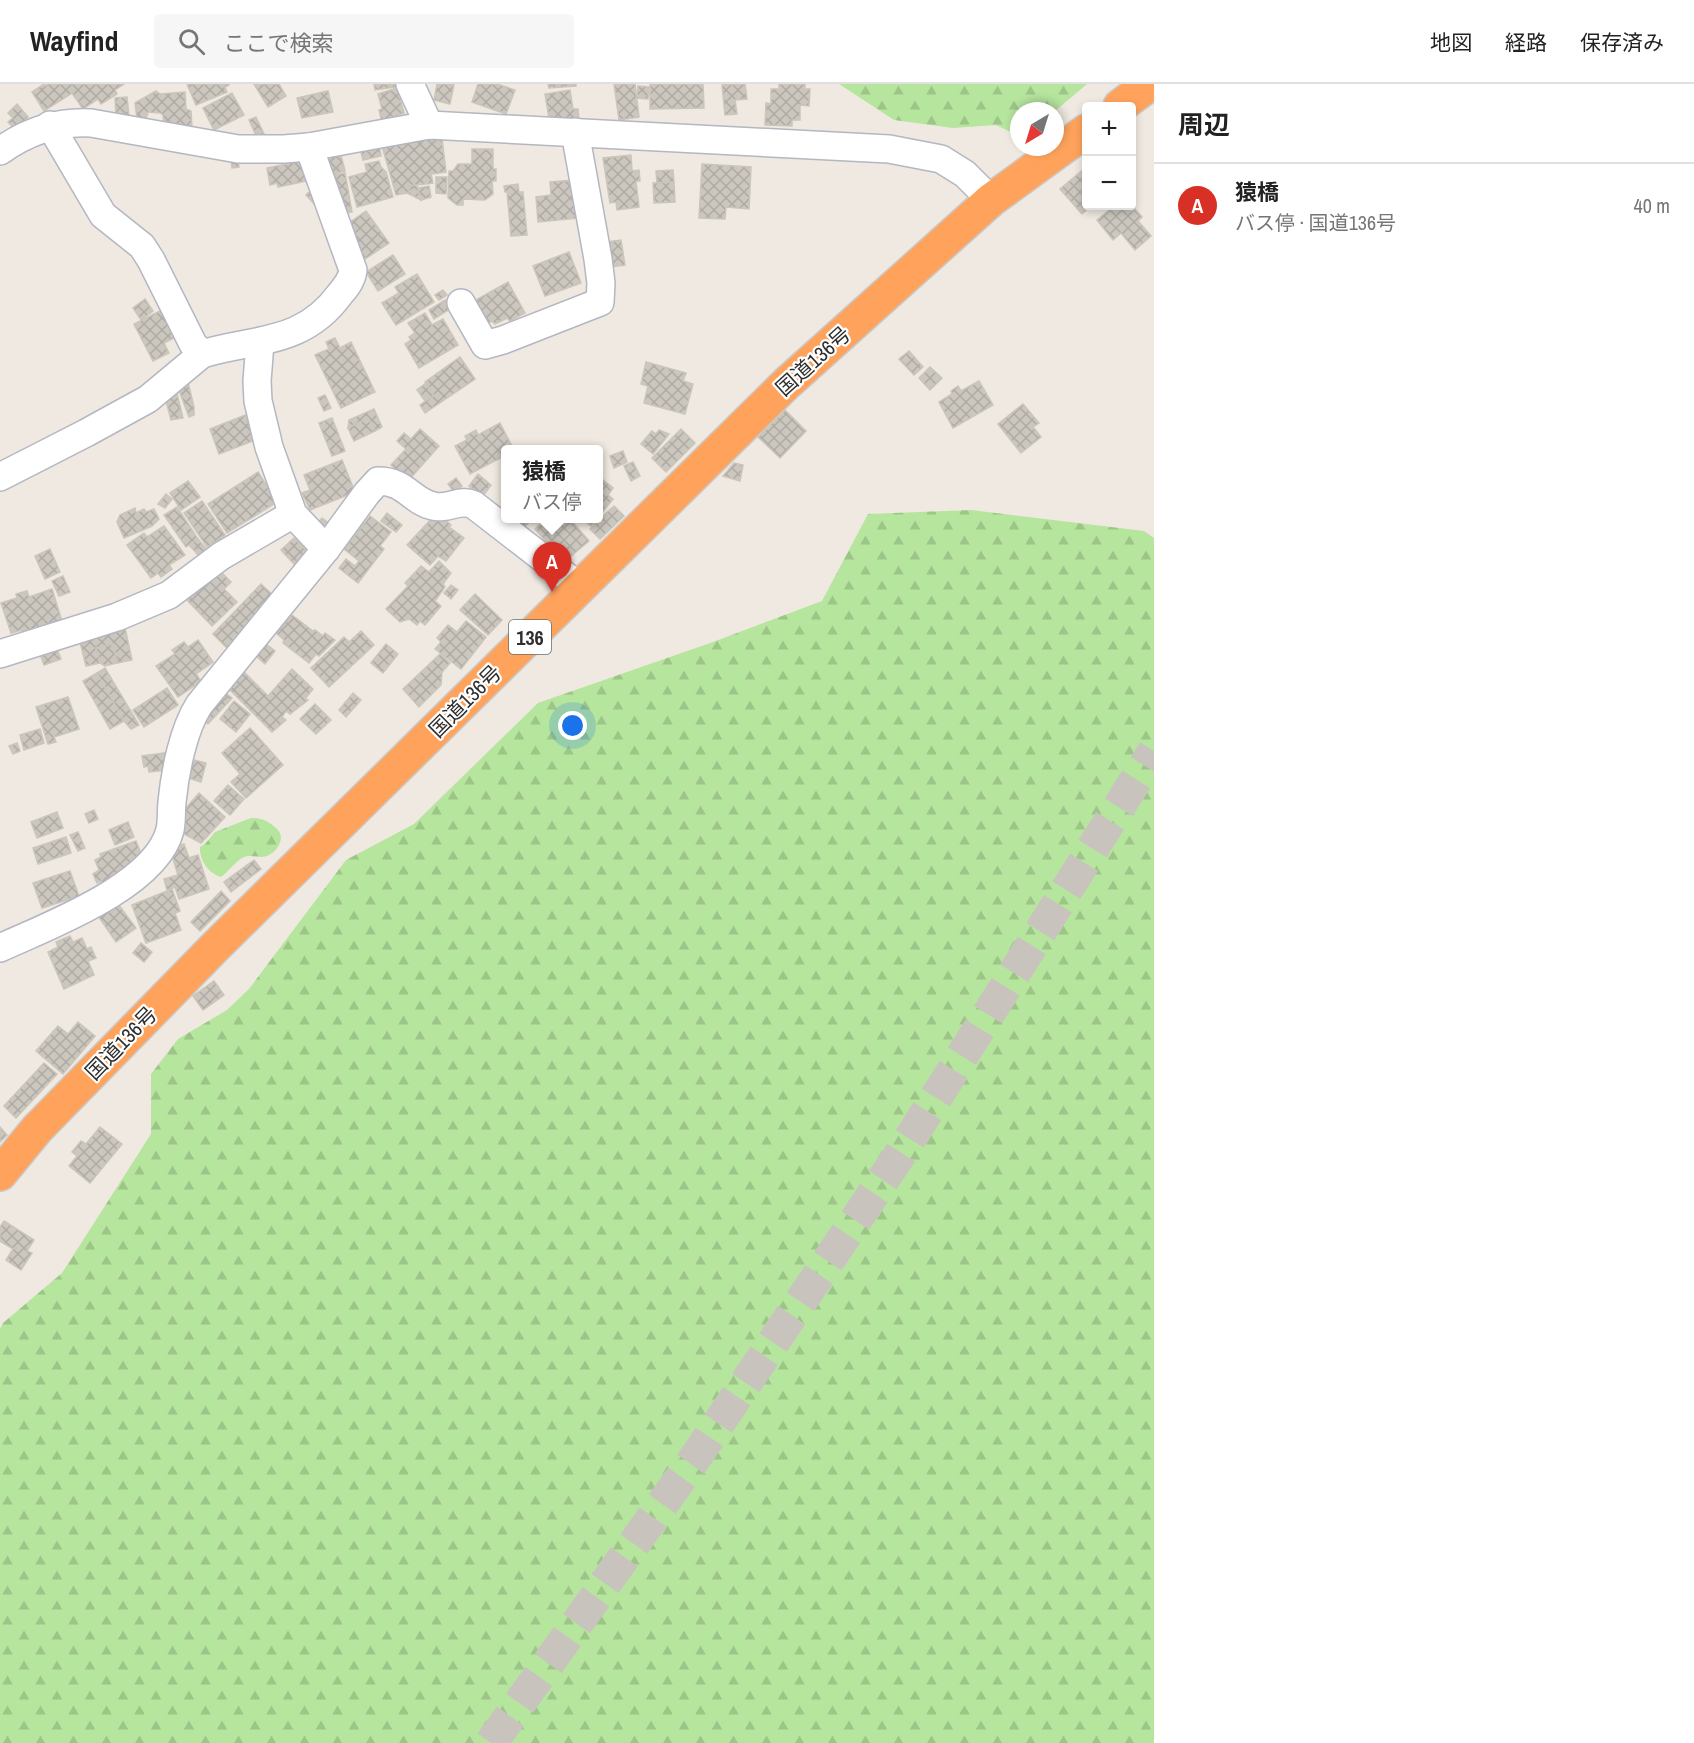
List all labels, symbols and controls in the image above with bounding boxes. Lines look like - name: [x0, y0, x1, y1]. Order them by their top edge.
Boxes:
- search box: [154, 14, 574, 68]
- text: Wayfind: [30, 22, 118, 60]
- icon: search: [175, 25, 208, 58]
- text: ここで検索: [223, 28, 333, 58]
- text: 地図: [1430, 28, 1472, 57]
- text: 経路: [1505, 28, 1547, 57]
- text: 保存済み: [1580, 28, 1664, 57]
- north arrow: [1010, 102, 1064, 156]
- map controls: [1082, 102, 1136, 210]
- button: +: [1082, 102, 1136, 156]
- text: 周辺: [1178, 107, 1230, 142]
- button: −: [1082, 156, 1136, 210]
- text: 猿橋: [1235, 177, 1279, 207]
- text: A: [1192, 192, 1203, 219]
- text: 40 m: [1634, 192, 1670, 219]
- text: バス停 · 国道136号: [1235, 209, 1396, 236]
- street label: 国道136号: [769, 320, 857, 402]
- popup: [501, 445, 603, 523]
- text: 猿橋: [522, 456, 566, 486]
- text: バス停: [522, 488, 582, 515]
- pin: A: [532, 542, 572, 592]
- road number: 136: [509, 620, 551, 654]
- street label: 国道136号: [422, 658, 508, 744]
- your location: [558, 711, 587, 740]
- street label: 国道136号: [79, 1000, 163, 1086]

